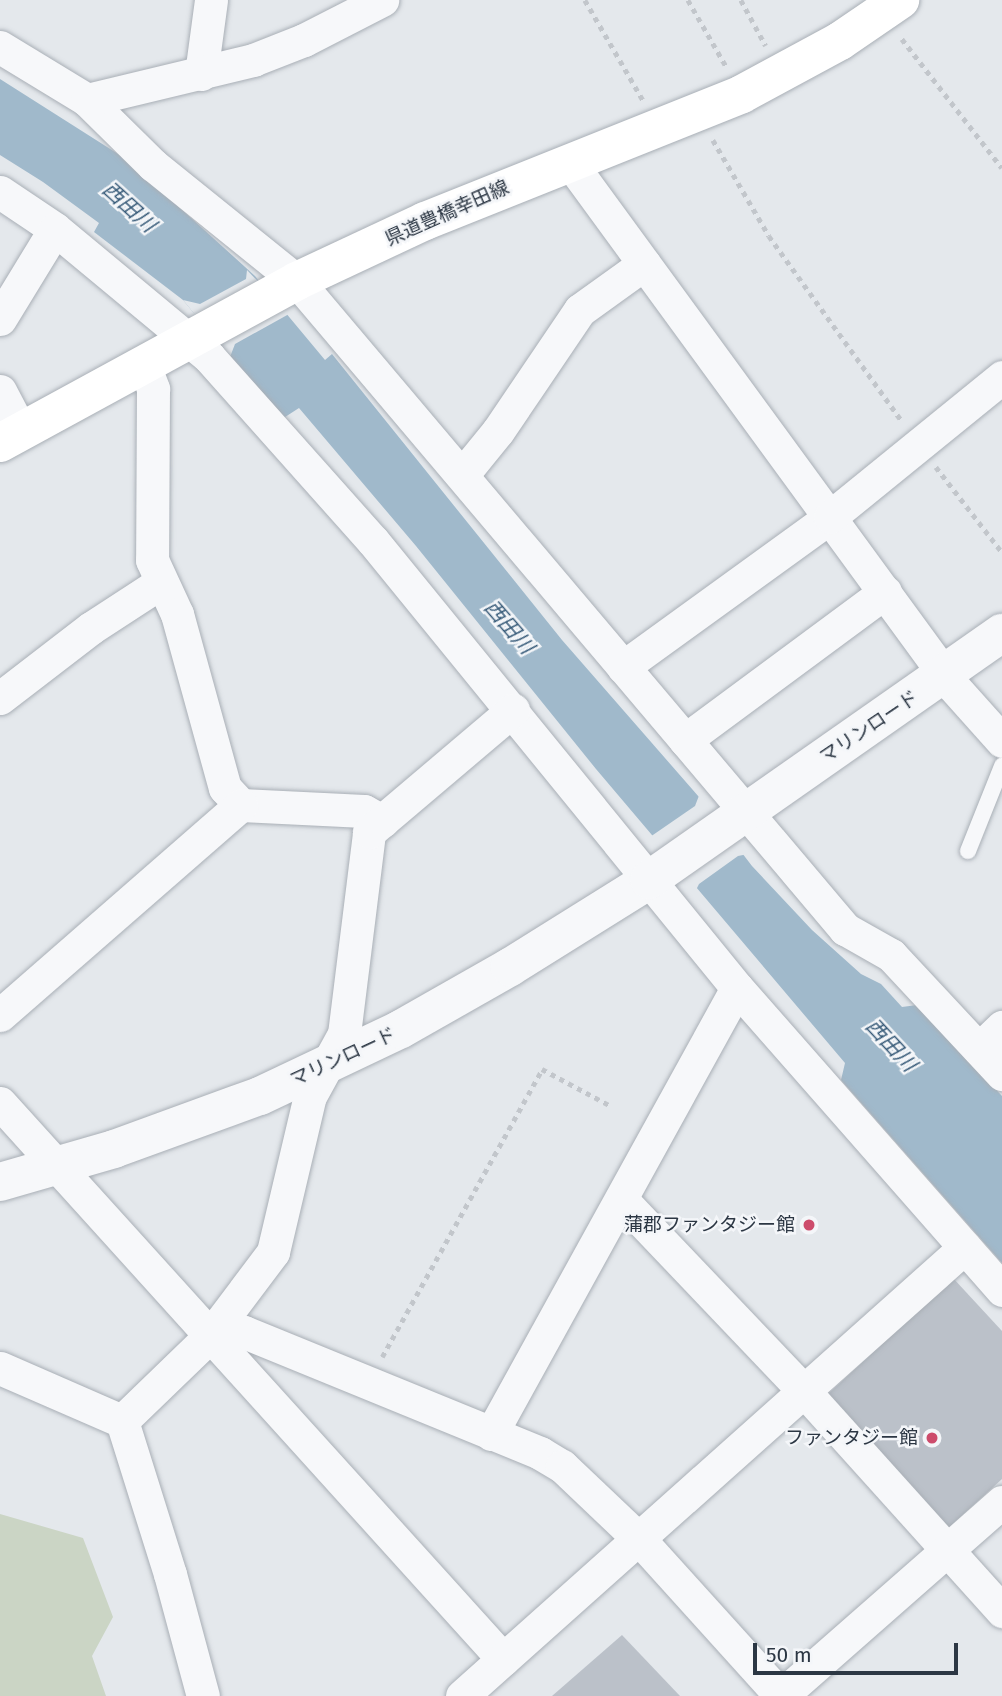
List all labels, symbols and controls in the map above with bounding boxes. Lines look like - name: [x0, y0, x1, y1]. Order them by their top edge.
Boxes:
- street label: 県道豊橋幸田線: [382, 176, 512, 250]
- water label: 西田川: [97, 177, 161, 237]
- water label: 西田川: [479, 595, 539, 659]
- street label: マリンロード: [815, 686, 923, 768]
- water label: 西田川: [860, 1013, 922, 1077]
- street label: マリンロード: [287, 1023, 399, 1091]
- place label: 蒲郡ファンタジー館: [624, 1214, 795, 1236]
- marker: 蒲郡ファンタジー館: [801, 1217, 817, 1233]
- place label: ファンタジー館: [785, 1427, 918, 1449]
- marker: ファンタジー館: [924, 1430, 940, 1446]
- scale bar: [757, 1630, 962, 1674]
- text: 50 m: [766, 1642, 812, 1668]

